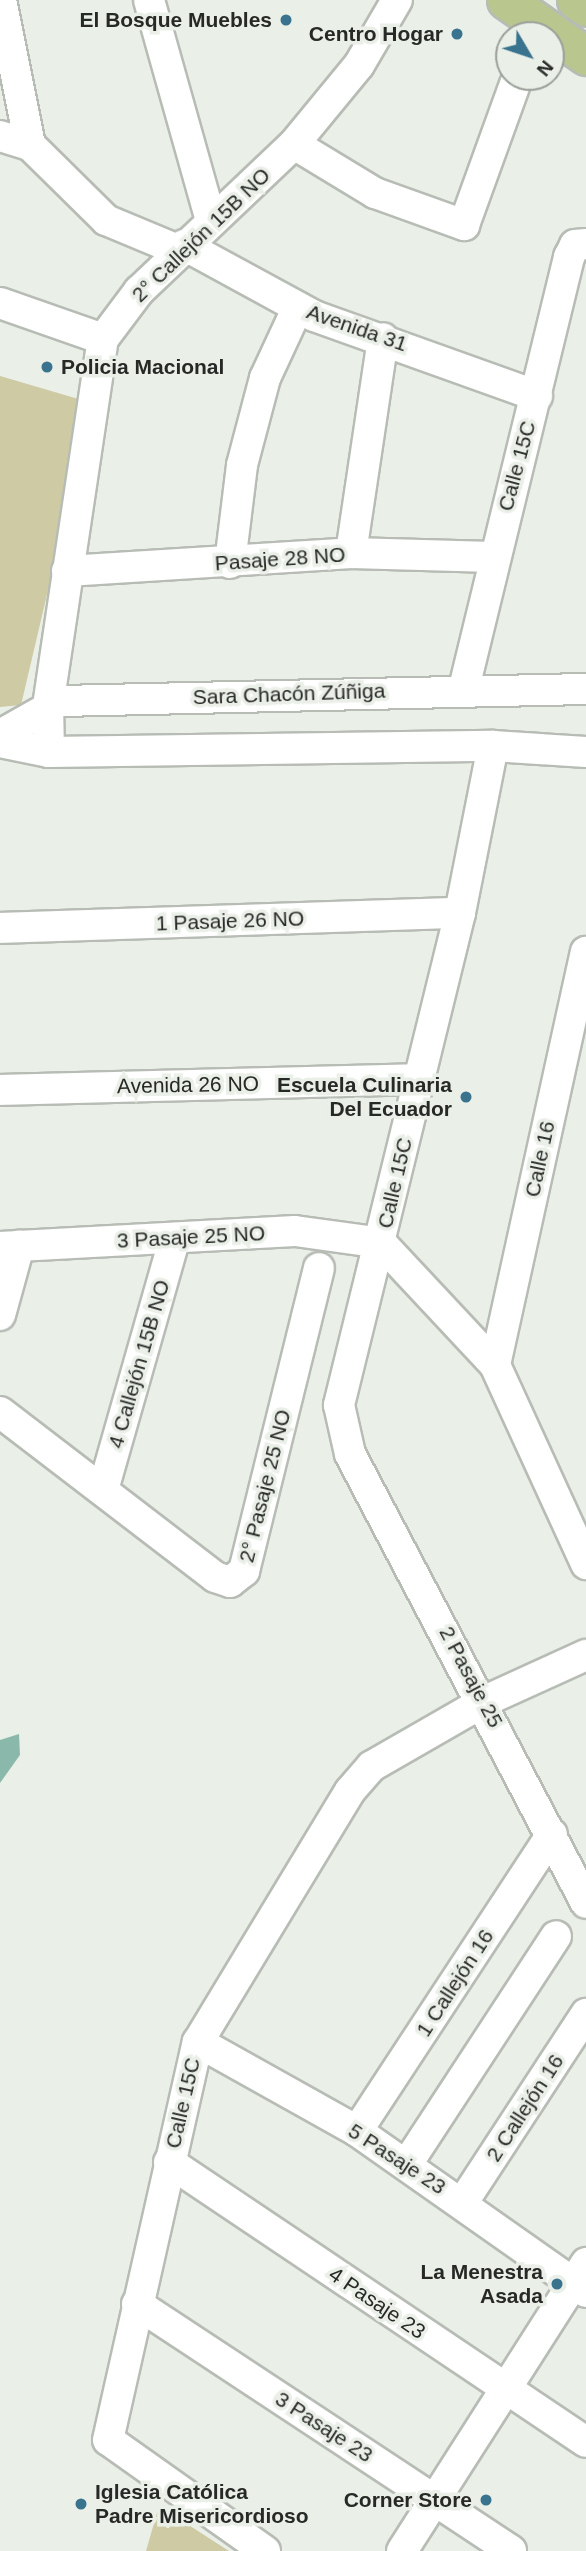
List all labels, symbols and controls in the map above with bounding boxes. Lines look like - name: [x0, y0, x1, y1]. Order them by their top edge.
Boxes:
- place label: El Bosque Muebles: [79, 7, 272, 33]
- marker: El Bosque Muebles: [278, 12, 294, 28]
- place label: Centro Hogar: [309, 21, 443, 47]
- north arrow: [495, 21, 565, 91]
- marker: Centro Hogar: [449, 26, 465, 42]
- text: N: [533, 56, 558, 80]
- street label: 2° Callejón 15B NO: [127, 163, 275, 307]
- street label: Avenida 31: [303, 299, 411, 357]
- place label: Policia Macional: [61, 354, 224, 380]
- marker: Policia Macional: [39, 359, 55, 375]
- street label: Calle 15C: [493, 418, 541, 514]
- street label: Pasaje 28 NO: [214, 542, 346, 576]
- street label: Sara Chacón Zúñiga: [192, 678, 386, 710]
- street label: 1 Pasaje 26 NO: [155, 906, 305, 936]
- street label: Avenida 26 NO: [117, 1071, 259, 1099]
- place label: Escuela Culinaria Del Ecuador: [277, 1072, 452, 1122]
- marker: Escuela Culinaria Del Ecuador: [458, 1089, 474, 1105]
- street label: Calle 16: [520, 1119, 560, 1199]
- street label: Calle 15C: [372, 1135, 418, 1231]
- street label: 3 Pasaje 25 NO: [116, 1221, 266, 1253]
- street label: 4 Callejón 15B NO: [103, 1277, 175, 1451]
- street label: 2° Pasaje 25 NO: [234, 1407, 296, 1565]
- street label: 2 Pasaje 25: [434, 1622, 508, 1732]
- street label: 1 Callejón 16: [411, 1925, 499, 2041]
- street label: 2 Callejón 16: [481, 2050, 569, 2166]
- street label: Calle 15C: [160, 2055, 206, 2151]
- street label: 5 Pasaje 23: [344, 2118, 450, 2200]
- place label: La Menestra Asada: [420, 2259, 543, 2309]
- street label: 4 Pasaje 23: [324, 2262, 430, 2344]
- marker: La Menestra Asada: [549, 2276, 565, 2292]
- street label: 3 Pasaje 23: [271, 2386, 377, 2468]
- place label: Iglesia Católica Padre Misericordioso: [95, 2479, 309, 2529]
- place label: Corner Store: [344, 2487, 472, 2513]
- marker: Corner Store: [478, 2492, 494, 2508]
- marker: Iglesia Católica Padre Misericordioso: [73, 2496, 89, 2512]

